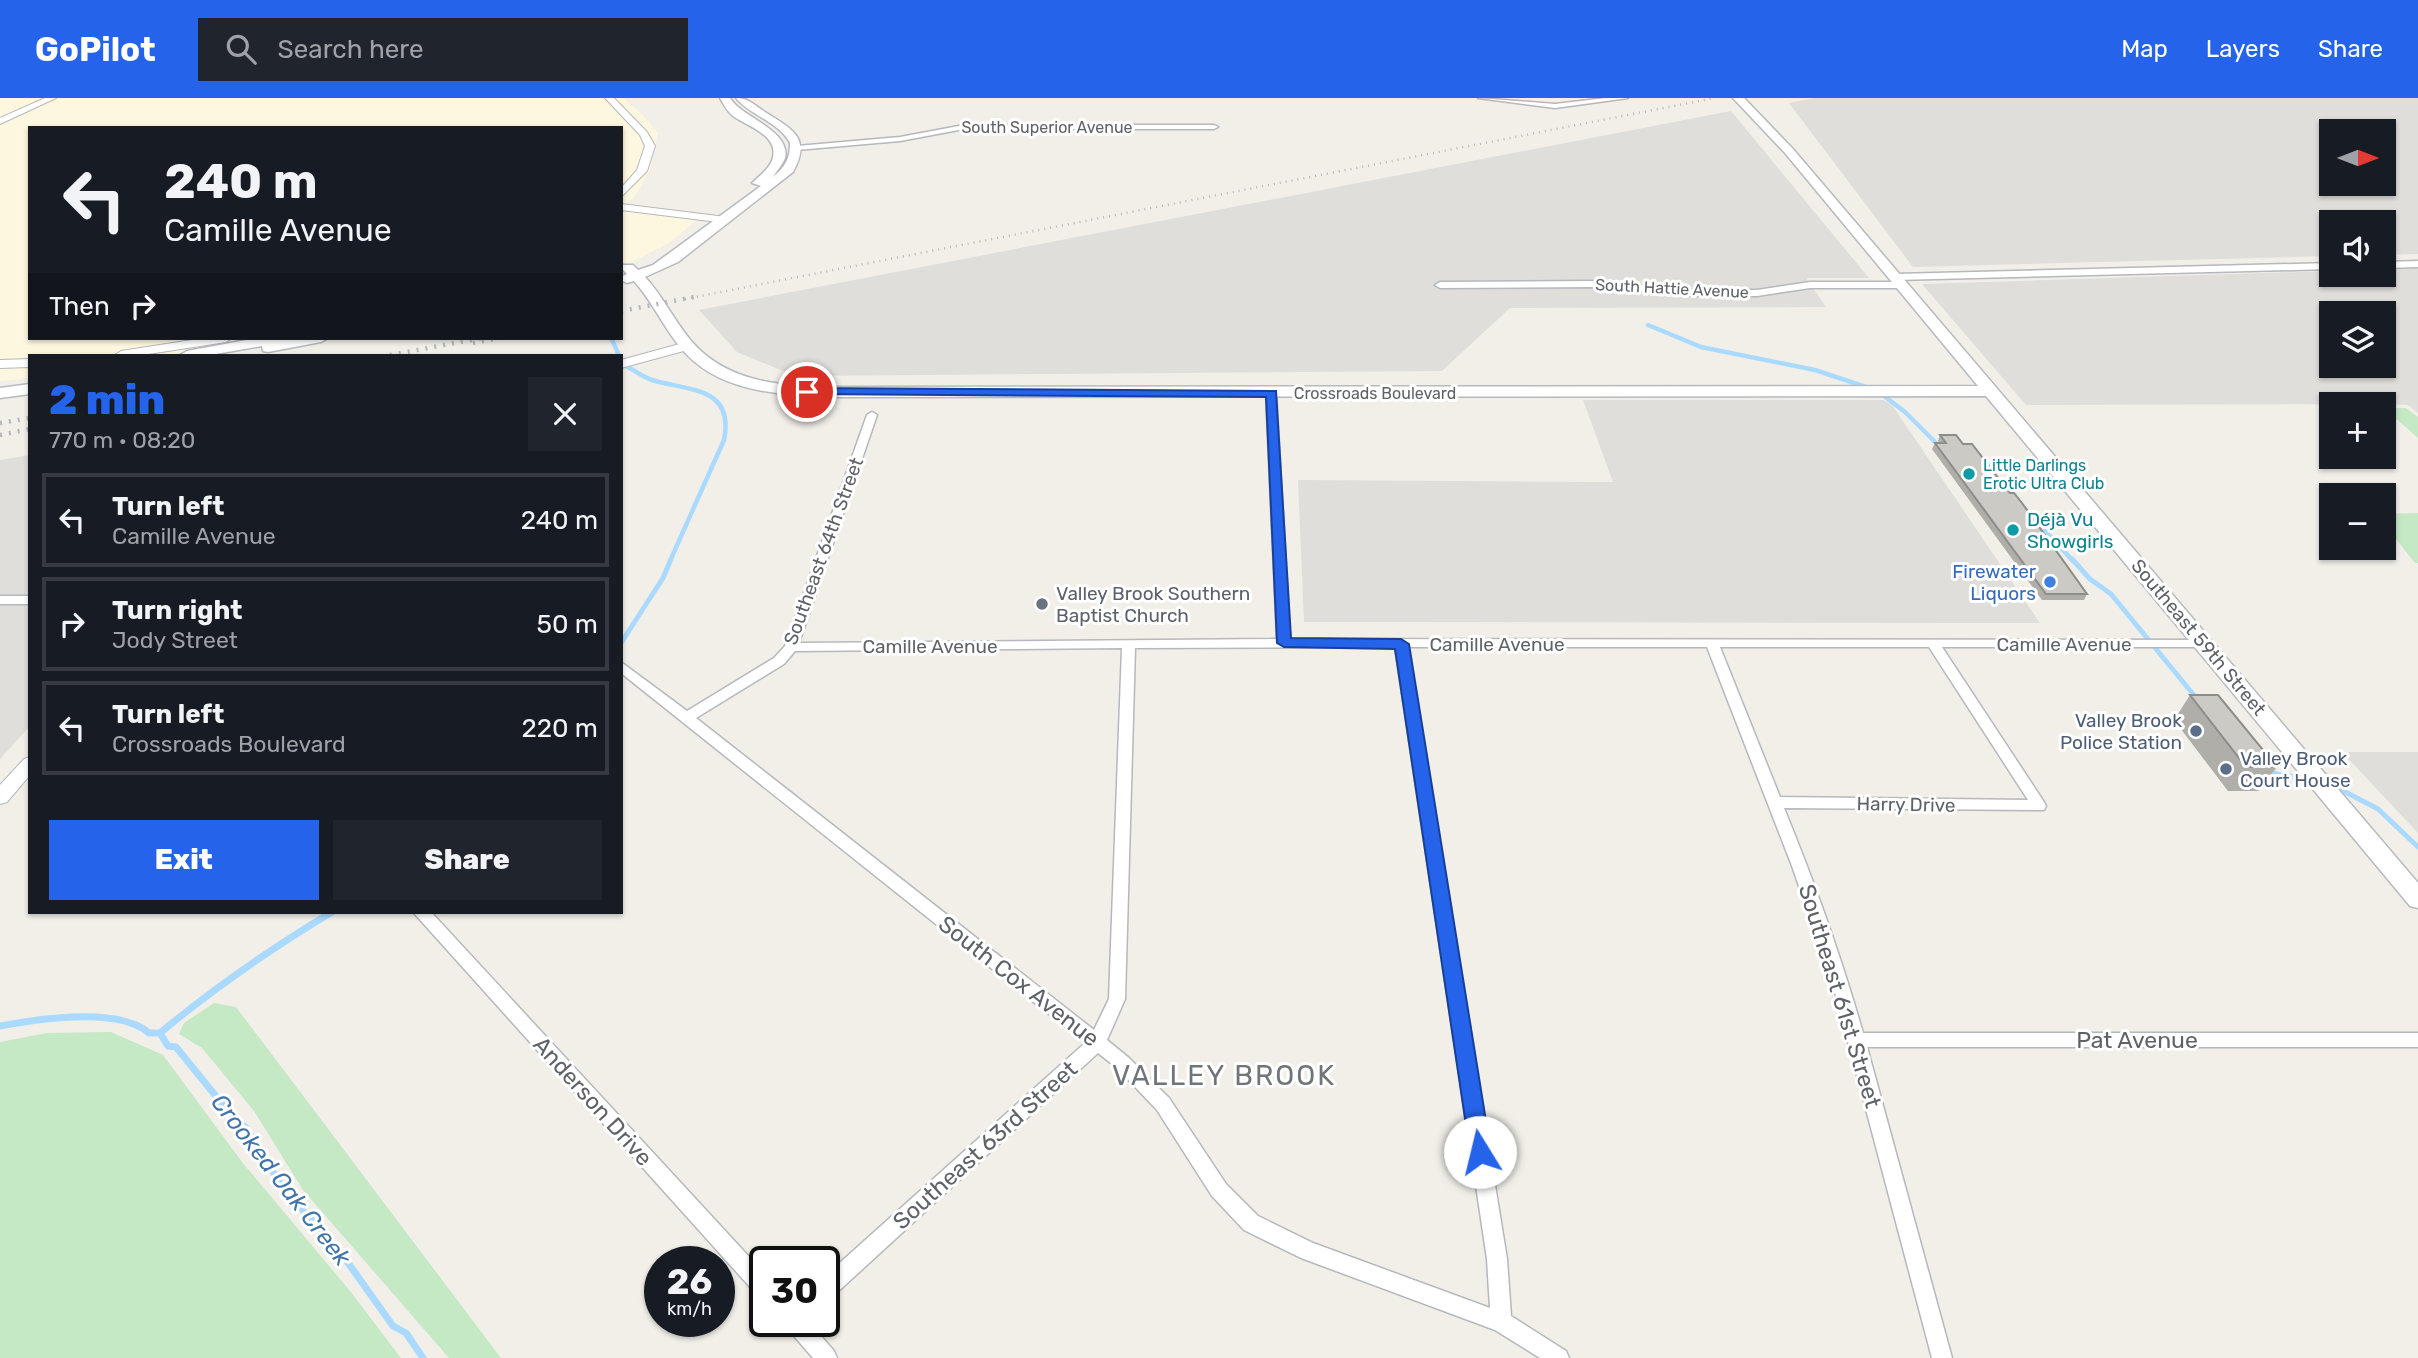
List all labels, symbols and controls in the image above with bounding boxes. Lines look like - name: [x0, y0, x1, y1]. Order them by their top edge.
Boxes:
- search box: [198, 18, 688, 81]
- text: GoPilot: [35, 30, 156, 69]
- icon: search: [222, 30, 260, 68]
- text: Search here: [278, 34, 423, 65]
- text: Map: [2121, 35, 2168, 63]
- text: Layers: [2206, 35, 2280, 63]
- text: Share: [2318, 35, 2383, 63]
- street label: South Superior Avenue: [961, 118, 1133, 137]
- north arrow: [2319, 119, 2396, 196]
- map controls: [2319, 119, 2396, 560]
- text: 240 m: [164, 152, 318, 210]
- icon: left: [49, 154, 140, 245]
- button: sound: [2319, 210, 2396, 287]
- text: Camille Avenue: [164, 211, 392, 249]
- street label: South Hattie Avenue: [1595, 275, 1749, 302]
- icon: right: [124, 287, 162, 325]
- text: Then: [49, 291, 110, 322]
- button: layers: [2319, 301, 2396, 378]
- pin: [777, 362, 837, 422]
- icon: arrive: [788, 373, 826, 411]
- text: 2 min: [49, 375, 165, 425]
- button: close: [528, 377, 602, 451]
- street label: Crossroads Boulevard: [1294, 384, 1456, 403]
- button: +: [2319, 392, 2396, 469]
- text: 770 m · 08:20: [49, 426, 195, 454]
- street label: Southeast 64th Street: [779, 454, 868, 648]
- place label: Little Darlings Erotic Ultra Club: [1983, 456, 2104, 493]
- marker: Little Darlings Erotic Ultra Club: [1961, 466, 1977, 482]
- button: −: [2319, 483, 2396, 560]
- text: Turn left: [112, 491, 224, 522]
- icon: left: [53, 501, 91, 539]
- text: 240 m: [521, 505, 598, 536]
- place label: Déjà Vu Showgirls: [2027, 508, 2114, 553]
- text: Camille Avenue: [112, 522, 276, 550]
- marker: Déjà Vu Showgirls: [2005, 522, 2021, 538]
- street label: Southeast 59th Street: [2126, 554, 2271, 721]
- place label: Firewater Liquors: [1952, 560, 2037, 605]
- marker: Firewater Liquors: [2042, 574, 2058, 590]
- place label: Valley Brook Southern Baptist Church: [1056, 582, 1250, 627]
- text: Turn right: [112, 595, 242, 626]
- marker: Valley Brook Southern Baptist Church: [1034, 596, 1050, 612]
- icon: right: [53, 605, 91, 643]
- text: 50 m: [537, 609, 598, 640]
- text: Jody Street: [112, 626, 238, 654]
- street label: Camille Avenue: [1429, 633, 1565, 656]
- street label: Camille Avenue: [1996, 633, 2132, 656]
- street label: Camille Avenue: [862, 635, 998, 658]
- text: Turn left: [112, 699, 224, 730]
- icon: left: [53, 709, 91, 747]
- place label: Valley Brook Police Station: [2060, 709, 2182, 754]
- text: 220 m: [521, 713, 598, 744]
- marker: Valley Brook Police Station: [2188, 723, 2204, 739]
- text: Crossroads Boulevard: [112, 730, 346, 758]
- place label: Valley Brook Court House: [2240, 747, 2351, 792]
- marker: Valley Brook Court House: [2218, 761, 2234, 777]
- street label: Harry Drive: [1856, 792, 1956, 817]
- button: Exit: [49, 820, 319, 900]
- button: Share: [333, 820, 602, 900]
- street label: Southeast 61st Street: [1793, 881, 1887, 1111]
- street label: South Cox Avenue: [933, 910, 1105, 1052]
- street label: Pat Avenue: [2076, 1026, 2198, 1054]
- street label: Anderson Drive: [528, 1031, 658, 1171]
- street label: Southeast 63rd Street: [887, 1055, 1083, 1235]
- district label: VALLEY BROOK: [1112, 1059, 1336, 1092]
- water label: Crooked Oak Creek: [205, 1088, 357, 1272]
- position arrow: [1443, 1115, 1517, 1189]
- speed limit sign: 30: [749, 1246, 840, 1337]
- text: 26: [667, 1261, 712, 1303]
- text: km/h: [667, 1298, 712, 1320]

